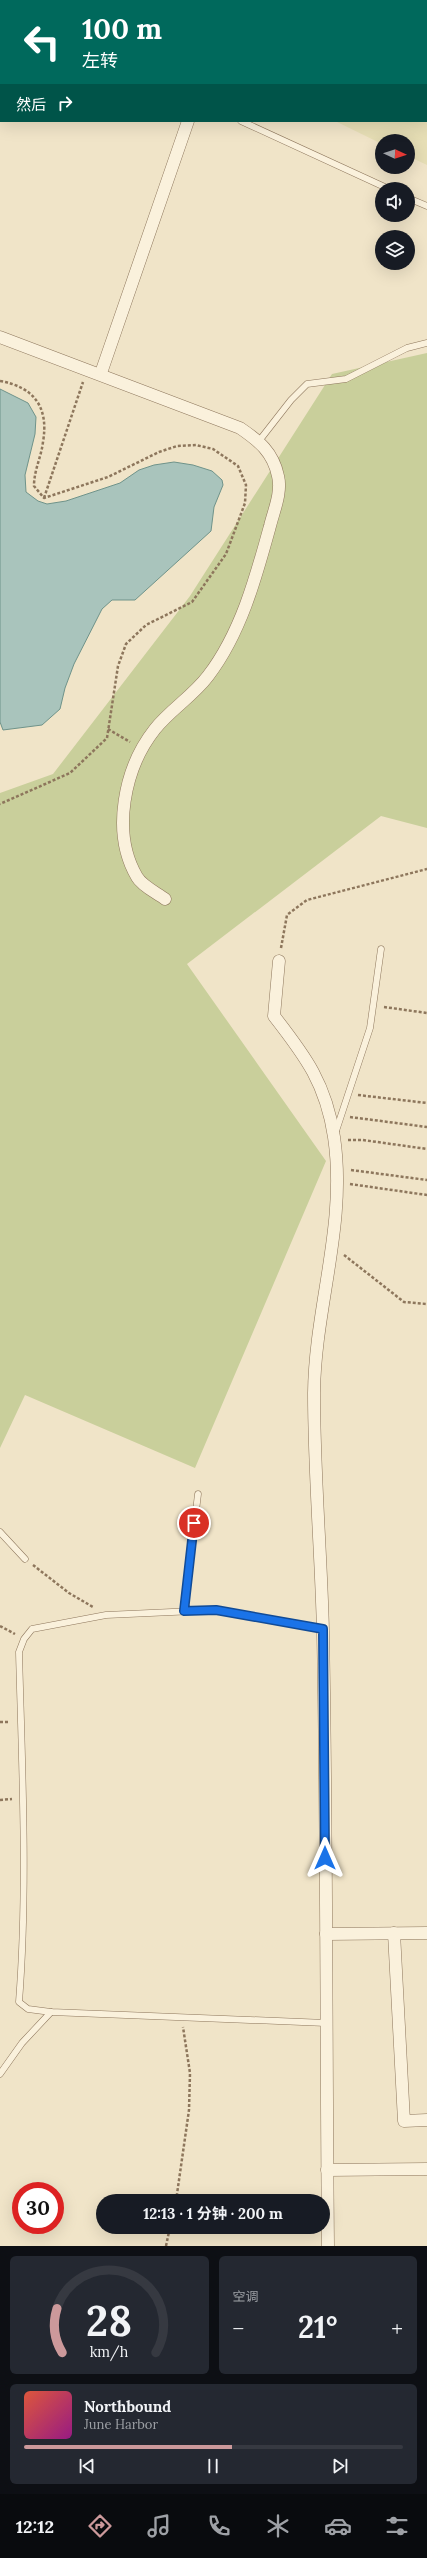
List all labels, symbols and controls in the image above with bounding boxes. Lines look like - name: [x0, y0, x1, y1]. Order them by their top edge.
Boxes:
- text: 100 m: [82, 11, 162, 47]
- icon: left: [16, 16, 68, 68]
- text: 左转: [82, 49, 118, 72]
- icon: right: [54, 92, 76, 114]
- text: 然后: [16, 95, 46, 114]
- north arrow: [375, 134, 415, 174]
- map controls: [375, 134, 415, 270]
- button: sound: [375, 182, 415, 222]
- button: layers: [375, 230, 415, 270]
- pin: [177, 1506, 211, 1540]
- icon: arrive: [183, 1512, 205, 1534]
- position arrow: [304, 1837, 346, 1879]
- speed limit sign: 30: [12, 2182, 64, 2234]
- text: 12:13 · 1 分钟 · 200 m: [143, 2204, 283, 2223]
- text: 空调: [233, 2288, 259, 2305]
- text: 28: [86, 2294, 132, 2347]
- text: 21°: [298, 2308, 338, 2346]
- text: −: [233, 2314, 244, 2342]
- text: +: [391, 2314, 403, 2342]
- text: km/h: [90, 2343, 129, 2362]
- text: Northbound: [84, 2397, 171, 2416]
- text: June Harbor: [84, 2416, 158, 2433]
- icon: previous: [76, 2455, 98, 2477]
- icon: pause: [202, 2455, 224, 2477]
- icon: next: [329, 2455, 351, 2477]
- icon: directions: [86, 2512, 114, 2540]
- icon: music: [145, 2512, 173, 2540]
- icon: phone: [205, 2512, 233, 2540]
- icon: climate: [264, 2512, 292, 2540]
- icon: car: [324, 2512, 352, 2540]
- icon: filters: [383, 2512, 411, 2540]
- text: 12:12: [16, 2515, 54, 2538]

